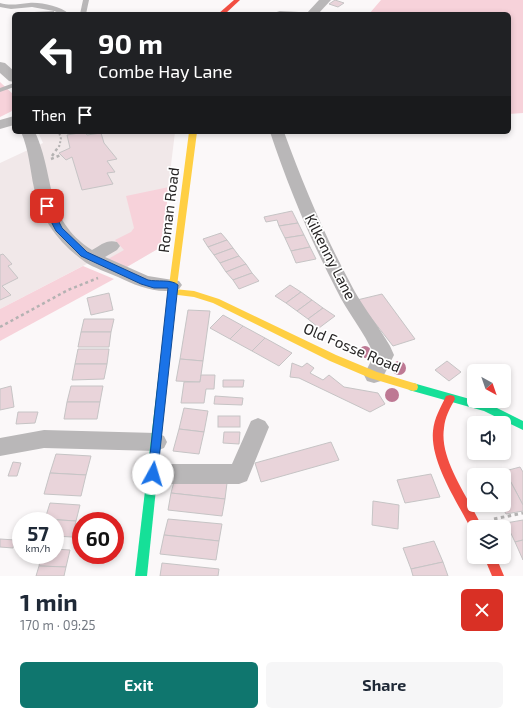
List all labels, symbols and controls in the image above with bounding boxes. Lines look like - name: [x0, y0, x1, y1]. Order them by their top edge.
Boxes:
- text: 90 m: [98, 26, 163, 60]
- icon: left: [32, 28, 84, 80]
- text: Combe Hay Lane: [98, 60, 233, 82]
- icon: arrive: [74, 104, 96, 126]
- text: Then: [32, 106, 66, 124]
- street label: Roman Road: [154, 166, 182, 254]
- pin: [30, 189, 64, 223]
- icon: arrive: [36, 195, 58, 217]
- street label: Kilkenny Lane: [302, 211, 360, 302]
- street label: Old Fosse Road: [301, 318, 404, 376]
- north arrow: [467, 364, 511, 408]
- map controls: [467, 364, 511, 564]
- button: sound: [467, 416, 511, 460]
- position arrow: [132, 453, 174, 495]
- button: search: [467, 468, 511, 512]
- speed limit sign: 60: [72, 512, 124, 564]
- button: layers: [467, 520, 511, 564]
- text: 57: [27, 521, 49, 545]
- text: km/h: [26, 542, 50, 554]
- text: 1 min: [20, 587, 78, 616]
- button: close: [461, 589, 503, 631]
- text: 170 m · 09:25: [20, 617, 95, 633]
- button: Exit: [20, 662, 258, 708]
- button: Share: [266, 662, 503, 708]

